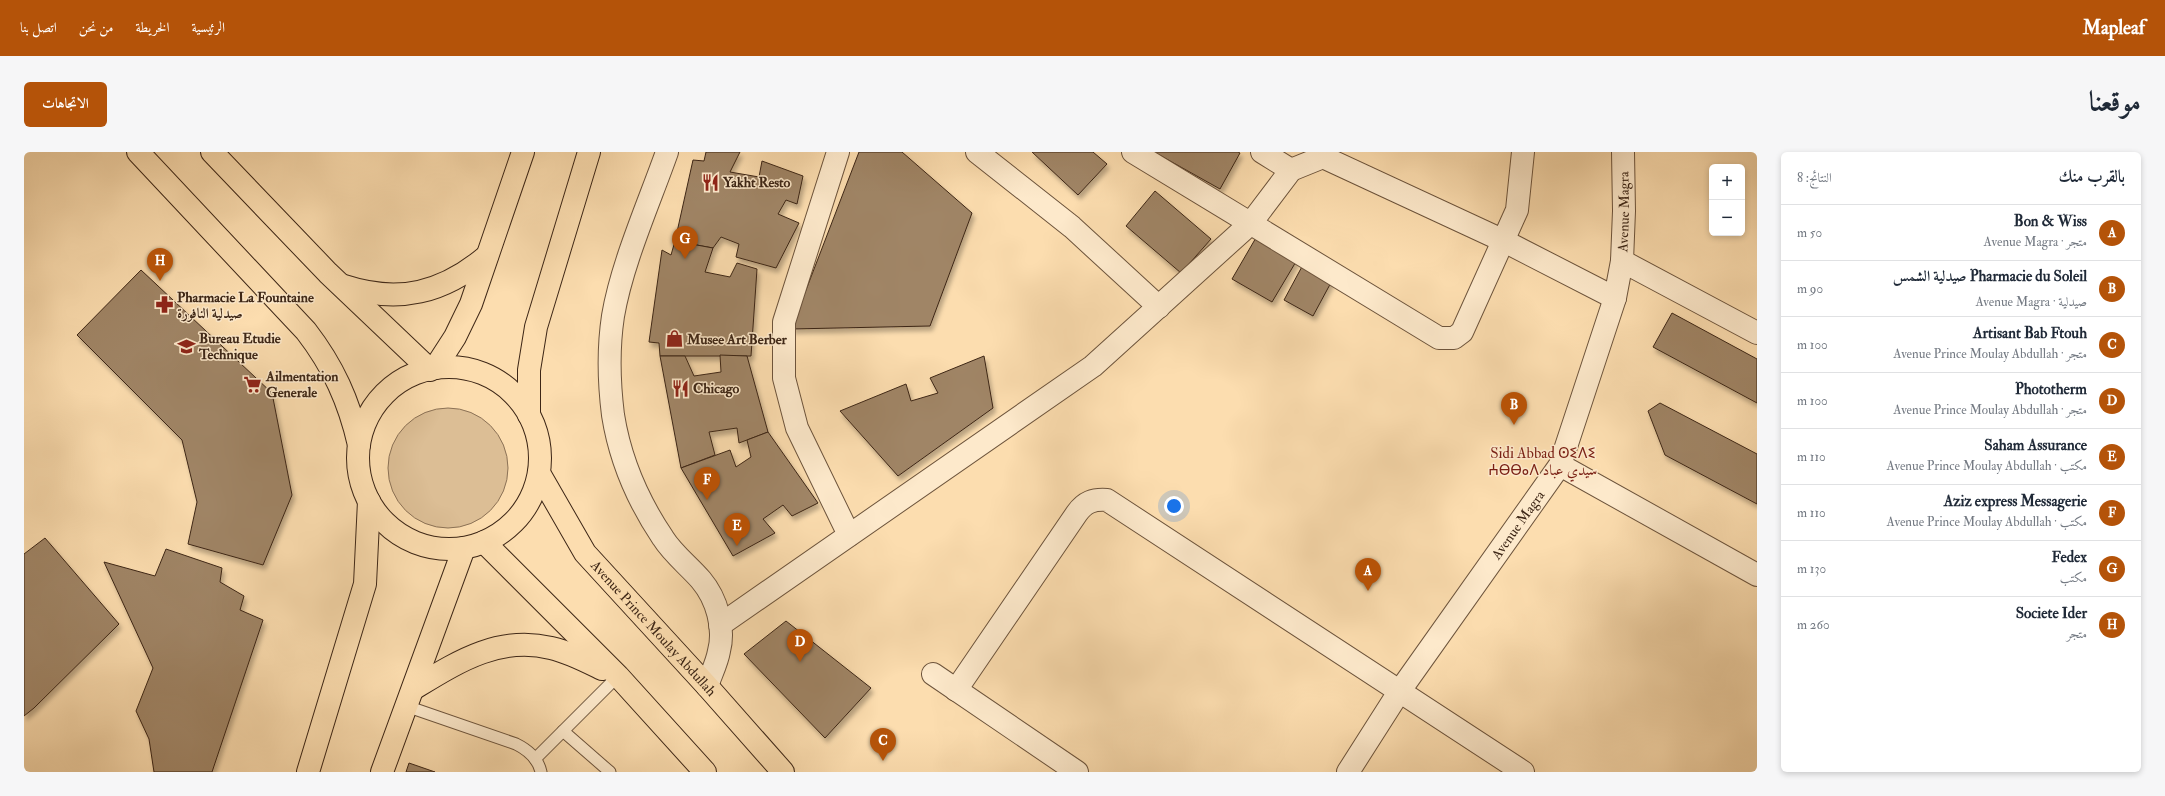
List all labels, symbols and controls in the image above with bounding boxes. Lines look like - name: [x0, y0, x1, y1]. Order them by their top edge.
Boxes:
- text: Mapleaf: [2083, 16, 2145, 40]
- text: اتصل بنا: [20, 19, 57, 36]
- text: من نحن: [79, 19, 113, 36]
- text: الخريطة: [135, 19, 169, 36]
- text: الرئيسية: [191, 19, 225, 36]
- button: الاتجاهات: [24, 82, 107, 127]
- text: موقعنا: [2089, 85, 2141, 120]
- map controls: [1709, 164, 1745, 236]
- button: +: [1709, 164, 1745, 200]
- text: بالقرب منك: [2059, 166, 2125, 187]
- text: النتائج: 8: [1797, 170, 1832, 186]
- street label: Avenue Magra: [1614, 171, 1633, 253]
- restaurant icon: Yakht Resto: [700, 172, 720, 192]
- place label: Yakht Resto: [722, 174, 791, 191]
- button: −: [1709, 200, 1745, 236]
- text: Bon & Wiss: [2014, 212, 2087, 231]
- text: 50 m: [1797, 225, 1822, 241]
- text: A: [2108, 225, 2116, 241]
- pin: G: [672, 226, 698, 259]
- text: متجر · Avenue Magra: [1984, 234, 2087, 250]
- pin: H: [147, 248, 173, 281]
- text: Pharmacie du Soleil صيدلية الشمس: [1893, 267, 2087, 286]
- text: 90 m: [1797, 281, 1823, 297]
- text: B: [2108, 281, 2116, 297]
- place label: Pharmacie La Fountaine صيدلية النافورة: [177, 289, 314, 322]
- text: صيدلية · Avenue Magra: [1975, 294, 2087, 310]
- pharmacy icon: Pharmacie La Fountaine صيدلية النافورة: [154, 295, 174, 315]
- text: Artisant Bab Ftouh: [1973, 324, 2087, 343]
- shop icon: Musee Art Berber: [664, 329, 684, 349]
- place label: Bureau Etudie Technique: [198, 330, 281, 364]
- place label: Musee Art Berber: [686, 331, 788, 348]
- school or university icon: Bureau Etudie Technique: [176, 336, 196, 356]
- text: 100 m: [1797, 337, 1828, 353]
- text: C: [2107, 337, 2117, 353]
- text: متجر · Avenue Prince Moulay Abdullah: [1893, 346, 2087, 362]
- place label: Ailmentation Generale: [265, 368, 339, 401]
- supermarket icon: Ailmentation Generale: [243, 374, 263, 394]
- restaurant icon: Chicago: [670, 378, 690, 398]
- place label: Chicago: [693, 380, 740, 398]
- text: Phototherm: [2015, 380, 2087, 399]
- pin: B: [1501, 392, 1527, 425]
- text: 100 m: [1797, 393, 1828, 409]
- text: D: [2107, 393, 2117, 409]
- text: متجر · Avenue Prince Moulay Abdullah: [1893, 402, 2087, 418]
- text: Saham Assurance: [1984, 436, 2087, 455]
- district label: Sidi Abbad ⵙⵉⴷⵉ ⵄⴱⴱⴰⴷ سيدي عباد: [1489, 444, 1597, 482]
- text: 110 m: [1797, 449, 1826, 465]
- text: E: [2107, 449, 2117, 465]
- text: مكتب · Avenue Prince Moulay Abdullah: [1886, 458, 2087, 474]
- pin: F: [694, 467, 720, 500]
- street label: Avenue Magra: [1487, 487, 1548, 563]
- text: Aziz express Messagerie: [1944, 492, 2087, 511]
- your location: [1164, 496, 1184, 516]
- text: 110 m: [1797, 505, 1826, 521]
- text: F: [2108, 505, 2116, 521]
- pin: E: [724, 513, 750, 546]
- text: مكتب · Avenue Prince Moulay Abdullah: [1886, 514, 2087, 530]
- text: Fedex: [2051, 548, 2087, 567]
- street label: Avenue Prince Moulay Abdullah: [587, 556, 721, 700]
- pin: A: [1355, 558, 1381, 591]
- text: 130 m: [1797, 561, 1826, 577]
- text: G: [2107, 561, 2117, 577]
- text: مكتب: [2060, 570, 2087, 586]
- text: Societe Ider: [2016, 604, 2087, 623]
- text: 260 m: [1797, 617, 1830, 633]
- text: H: [2107, 617, 2117, 633]
- text: متجر: [2066, 626, 2087, 642]
- pin: D: [787, 629, 813, 662]
- pin: C: [870, 728, 896, 761]

